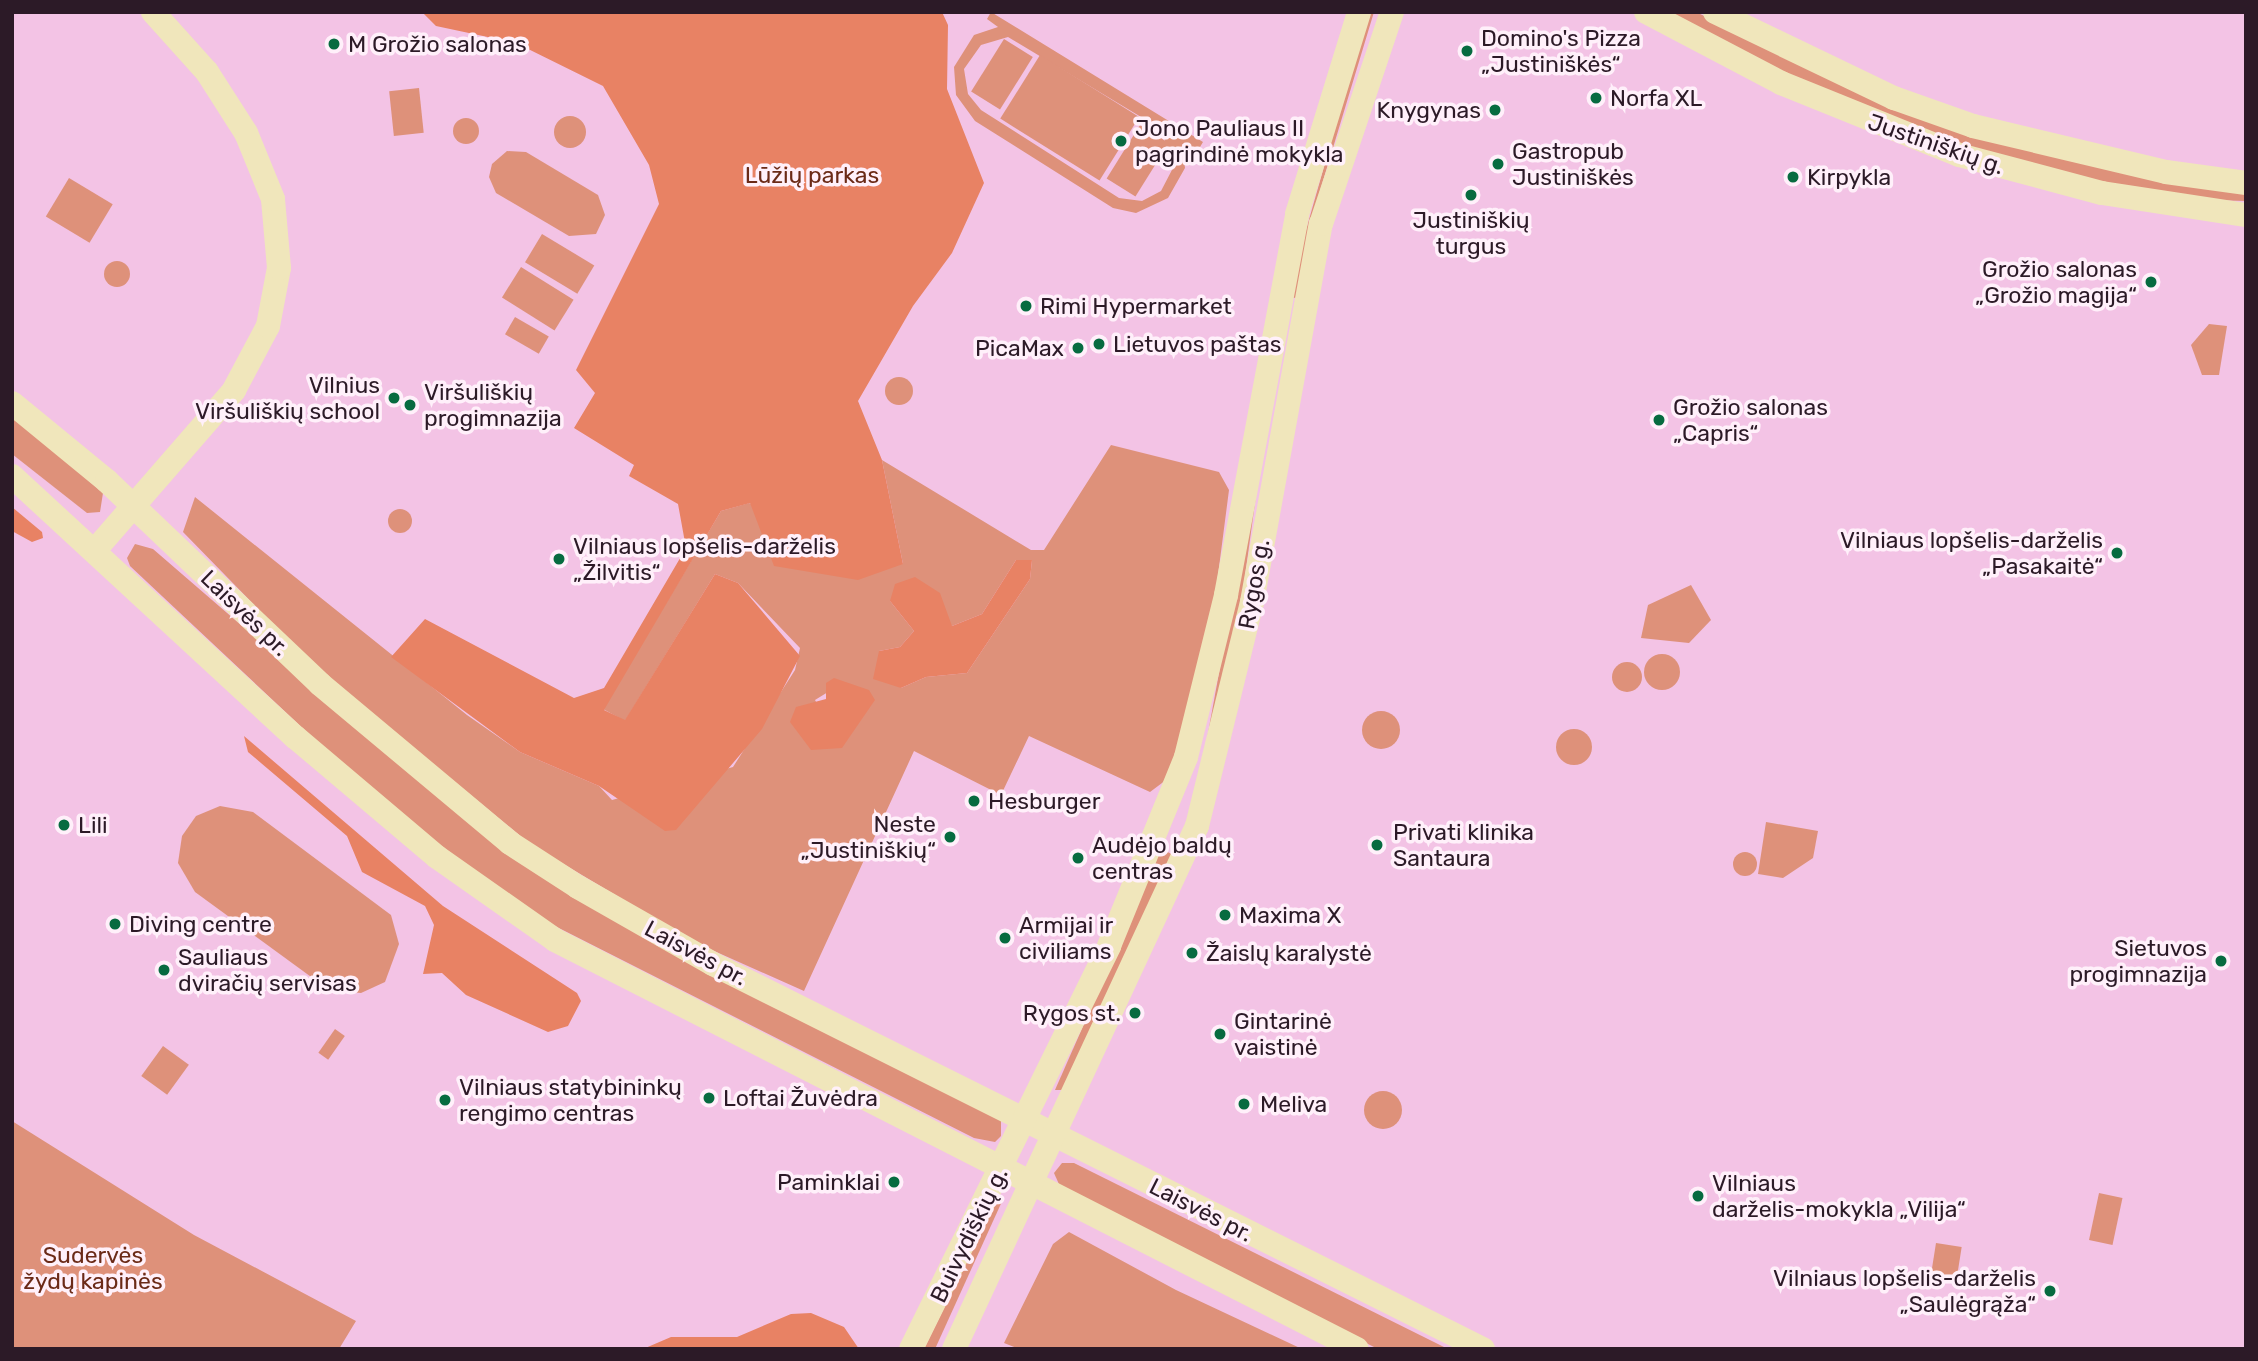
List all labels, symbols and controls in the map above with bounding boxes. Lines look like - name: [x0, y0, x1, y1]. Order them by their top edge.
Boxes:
- place label: Domino's Pizza „Justiniškės“: [1481, 24, 1641, 78]
- place label: M Grožio salonas: [348, 30, 527, 58]
- marker: M Grožio salonas: [326, 36, 342, 52]
- marker: Domino's Pizza „Justiniškės“: [1459, 43, 1475, 59]
- place label: Norfa XL: [1610, 84, 1702, 112]
- marker: Norfa XL: [1588, 90, 1604, 106]
- place label: Knygynas: [1377, 96, 1481, 124]
- marker: Knygynas: [1487, 102, 1503, 118]
- street label: Justiniškių g.: [1864, 108, 2008, 180]
- place label: Jono Pauliaus II pagrindinė mokykla: [1135, 114, 1343, 168]
- marker: Jono Pauliaus II pagrindinė mokykla: [1113, 133, 1129, 149]
- place label: Gastropub Justiniškės: [1512, 137, 1634, 191]
- marker: Gastropub Justiniškės: [1490, 156, 1506, 172]
- park label: Lūžių parkas: [745, 161, 879, 189]
- place label: Kirpykla: [1807, 163, 1891, 191]
- marker: Kirpykla: [1785, 169, 1801, 185]
- marker: Justiniškių turgus: [1463, 187, 1479, 203]
- place label: Justiniškių turgus: [1412, 206, 1530, 260]
- place label: Grožio salonas „Grožio magija“: [1975, 255, 2137, 309]
- marker: Grožio salonas „Grožio magija“: [2143, 274, 2159, 290]
- place label: Rimi Hypermarket: [1040, 292, 1232, 320]
- marker: Rimi Hypermarket: [1018, 298, 1034, 314]
- place label: Lietuvos paštas: [1113, 330, 1282, 358]
- place label: PicaMax: [975, 334, 1064, 362]
- marker: Lietuvos paštas: [1091, 336, 1107, 352]
- marker: PicaMax: [1070, 340, 1086, 356]
- place label: Vilnius Viršuliškių school: [195, 371, 380, 425]
- place label: Viršuliškių progimnazija: [424, 378, 562, 432]
- marker: Vilnius Viršuliškių school: [386, 390, 402, 406]
- place label: Grožio salonas „Capris“: [1673, 393, 1828, 447]
- marker: Viršuliškių progimnazija: [402, 397, 418, 413]
- marker: Grožio salonas „Capris“: [1651, 412, 1667, 428]
- place label: Vilniaus lopšelis-darželis „Pasakaitė“: [1840, 526, 2103, 580]
- place label: Vilniaus lopšelis-darželis „Žilvitis“: [573, 532, 836, 586]
- street label: Rygos g.: [1232, 537, 1276, 631]
- marker: Vilniaus lopšelis-darželis „Pasakaitė“: [2109, 545, 2125, 561]
- marker: Vilniaus lopšelis-darželis „Žilvitis“: [551, 551, 567, 567]
- street label: Laisvės pr.: [195, 564, 295, 662]
- place label: Hesburger: [988, 787, 1100, 815]
- marker: Hesburger: [966, 793, 982, 809]
- place label: Neste „Justiniškių“: [801, 810, 936, 864]
- place label: Lili: [78, 811, 108, 839]
- marker: Lili: [56, 817, 72, 833]
- place label: Privati klinika Santaura: [1393, 818, 1534, 872]
- marker: Neste „Justiniškių“: [942, 829, 958, 845]
- place label: Audėjo baldų centras: [1092, 831, 1232, 885]
- marker: Privati klinika Santaura: [1367, 835, 1387, 855]
- marker: Audėjo baldų centras: [1070, 850, 1086, 866]
- place label: Maxima X: [1239, 901, 1341, 929]
- marker: Maxima X: [1217, 907, 1233, 923]
- place label: Diving centre: [129, 910, 272, 938]
- place label: Armijai ir civiliams: [1019, 911, 1113, 965]
- street label: Laisvės pr.: [640, 915, 752, 991]
- marker: Diving centre: [107, 916, 123, 932]
- marker: Armijai ir civiliams: [997, 930, 1013, 946]
- place label: Sietuvos progimnazija: [2069, 934, 2207, 988]
- place label: Žaislų karalystė: [1206, 939, 1372, 967]
- place label: Sauliaus dviračių servisas: [178, 943, 357, 997]
- marker: Žaislų karalystė: [1184, 945, 1200, 961]
- marker: Sietuvos progimnazija: [2213, 953, 2229, 969]
- marker: Sauliaus dviračių servisas: [156, 962, 172, 978]
- place label: Rygos st.: [1023, 999, 1121, 1027]
- marker: Rygos st.: [1127, 1005, 1143, 1021]
- place label: Gintarinė vaistinė: [1234, 1007, 1332, 1061]
- marker: Gintarinė vaistinė: [1212, 1026, 1228, 1042]
- place label: Vilniaus statybininkų rengimo centras: [459, 1073, 682, 1127]
- place label: Loftai Žuvėdra: [723, 1084, 878, 1112]
- marker: Loftai Žuvėdra: [701, 1090, 717, 1106]
- place label: Meliva: [1260, 1090, 1327, 1118]
- marker: Vilniaus statybininkų rengimo centras: [437, 1092, 453, 1108]
- marker: Meliva: [1234, 1094, 1254, 1114]
- street label: Buivydiškių g.: [924, 1163, 1014, 1307]
- place label: Paminklai: [777, 1168, 880, 1196]
- place label: Vilniaus darželis-mokykla „Vilija“: [1712, 1169, 1966, 1223]
- street label: Laisvės pr.: [1145, 1172, 1257, 1248]
- marker: Paminklai: [886, 1174, 902, 1190]
- marker: Vilniaus darželis-mokykla „Vilija“: [1690, 1188, 1706, 1204]
- park label: Sudervės žydų kapinės: [23, 1241, 163, 1295]
- place label: Vilniaus lopšelis-darželis „Saulėgrąža“: [1773, 1264, 2036, 1318]
- marker: Vilniaus lopšelis-darželis „Saulėgrąža“: [2042, 1283, 2058, 1299]

